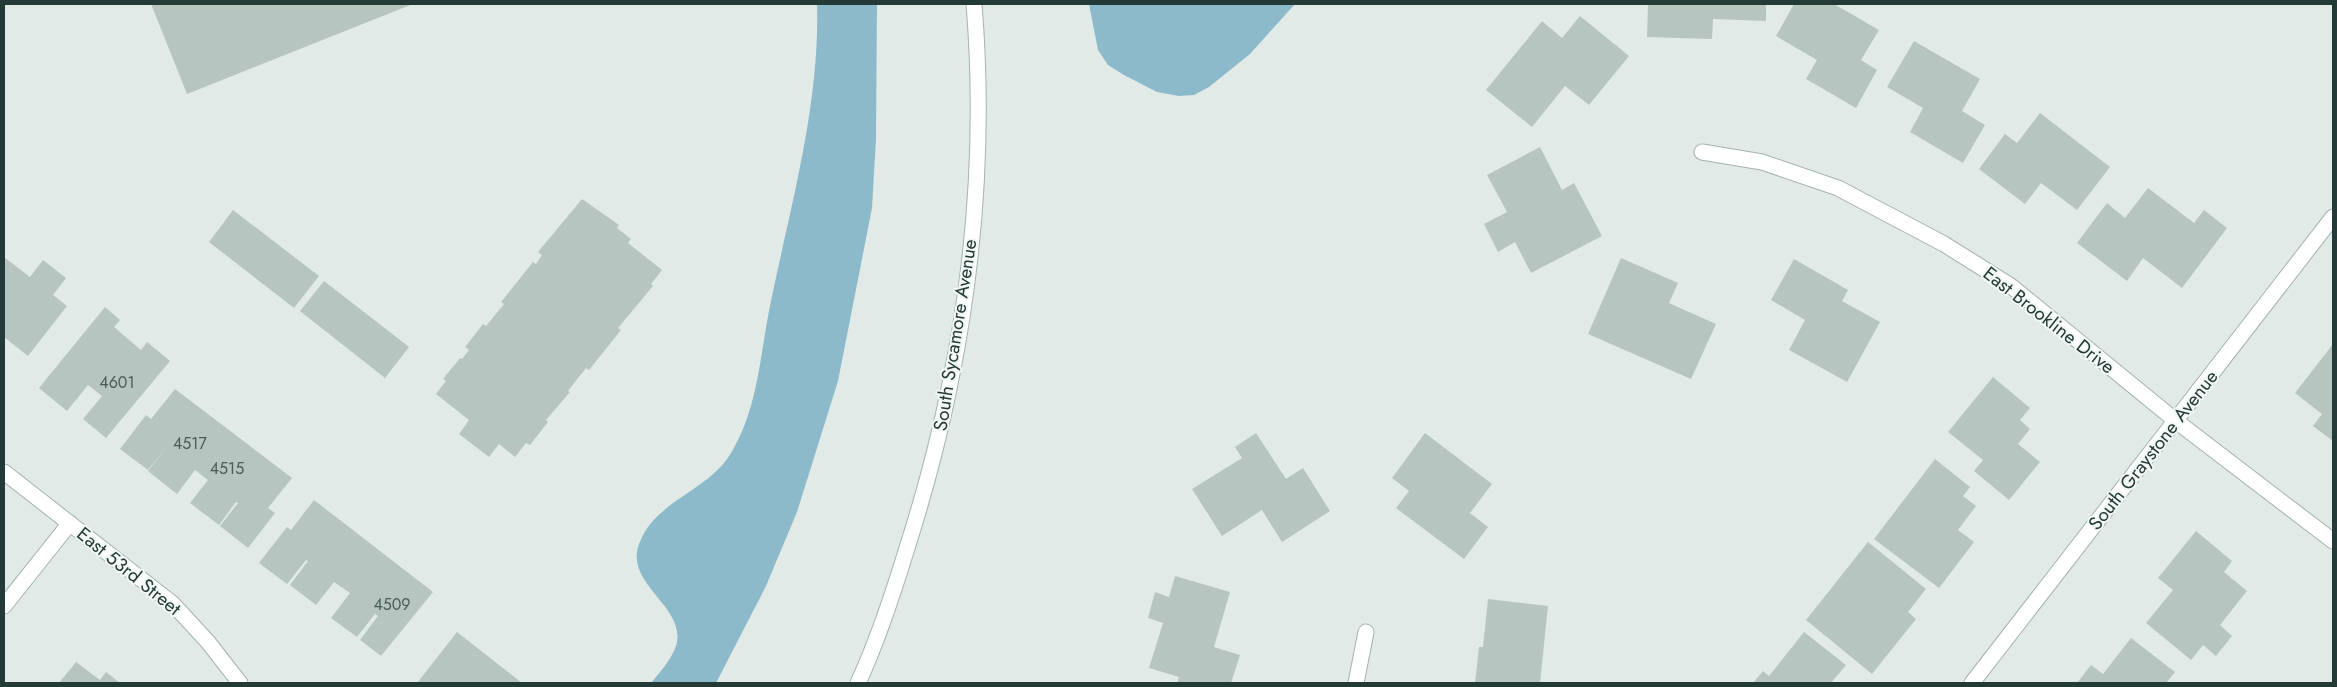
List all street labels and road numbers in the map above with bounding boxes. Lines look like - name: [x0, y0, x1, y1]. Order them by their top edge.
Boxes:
- street label: South Sycamore Avenue: [927, 237, 984, 433]
- street label: East Brookline Drive: [1977, 260, 2121, 380]
- street label: South Graystone Avenue: [2082, 364, 2224, 536]
- street label: East 53rd Street: [71, 521, 187, 622]

